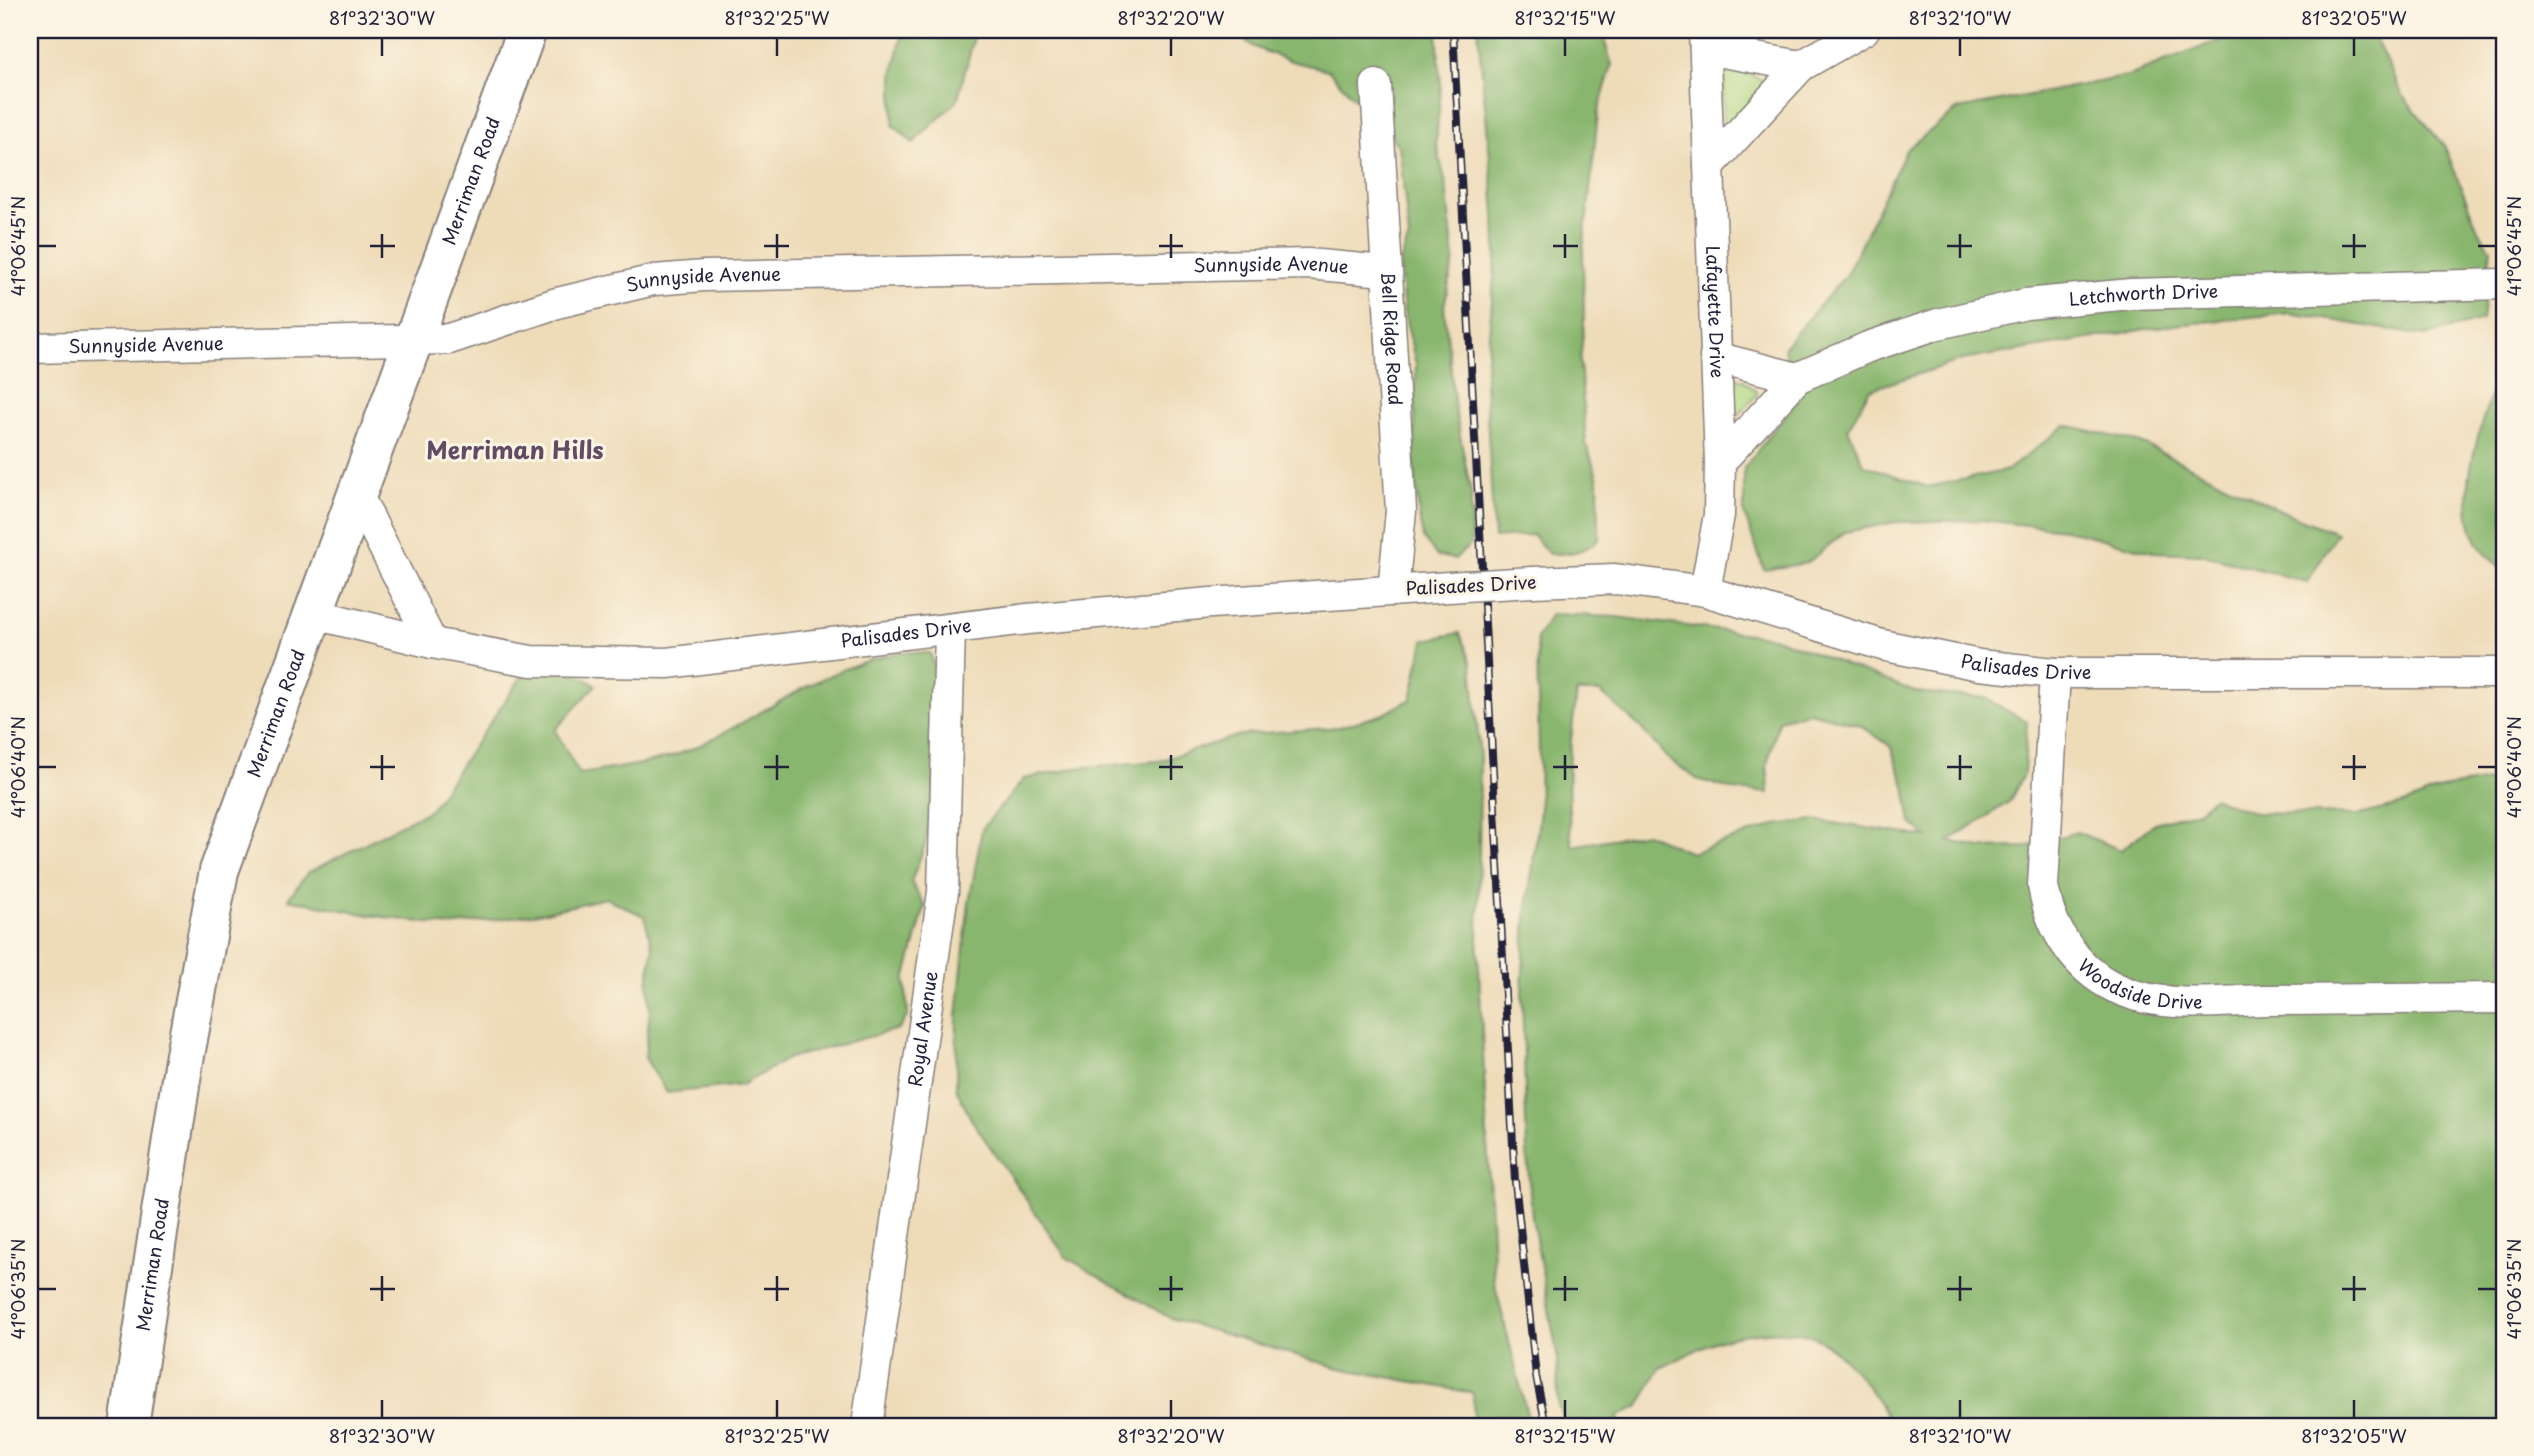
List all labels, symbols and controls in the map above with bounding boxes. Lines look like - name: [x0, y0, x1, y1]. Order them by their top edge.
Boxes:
- text: 81°32'30"W: [329, 4, 436, 31]
- text: 81°32'25"W: [724, 4, 830, 31]
- text: 81°32'20"W: [1118, 4, 1225, 31]
- text: 81°32'15"W: [1515, 4, 1616, 31]
- text: 81°32'10"W: [1909, 4, 2012, 31]
- text: 81°32'05"W: [2301, 4, 2407, 31]
- street label: Merriman Road: [434, 113, 506, 248]
- text: 41°06'45"N: [4, 196, 31, 296]
- text: 41°06'45"N: [2500, 196, 2527, 296]
- street label: Lafayette Drive: [1700, 245, 1732, 378]
- street label: Sunnyside Avenue: [1193, 249, 1350, 280]
- street label: Sunnyside Avenue: [623, 259, 781, 298]
- street label: Bell Ridge Road: [1375, 271, 1410, 406]
- street label: Letchworth Drive: [2068, 277, 2219, 312]
- street label: Sunnyside Avenue: [68, 329, 224, 359]
- district label: Merriman Hills: [426, 431, 604, 467]
- street label: Palisades Drive: [1405, 568, 1537, 601]
- street label: Palisades Drive: [839, 611, 973, 654]
- street label: Merriman Road: [239, 645, 311, 781]
- street label: Palisades Drive: [1958, 647, 2091, 685]
- text: 41°06'40"N: [4, 716, 31, 818]
- text: 41°06'40"N: [2500, 716, 2527, 818]
- street label: Woodside Drive: [2072, 952, 2203, 1015]
- street label: Royal Avenue: [900, 969, 944, 1088]
- street label: Merriman Road: [128, 1196, 175, 1333]
- text: 41°06'35"N: [4, 1239, 31, 1339]
- text: 41°06'35"N: [2500, 1239, 2527, 1339]
- text: 81°32'30"W: [329, 1422, 436, 1449]
- text: 81°32'25"W: [724, 1422, 830, 1449]
- text: 81°32'20"W: [1118, 1422, 1225, 1449]
- text: 81°32'15"W: [1515, 1422, 1616, 1449]
- text: 81°32'10"W: [1909, 1422, 2012, 1449]
- text: 81°32'05"W: [2301, 1422, 2407, 1449]

